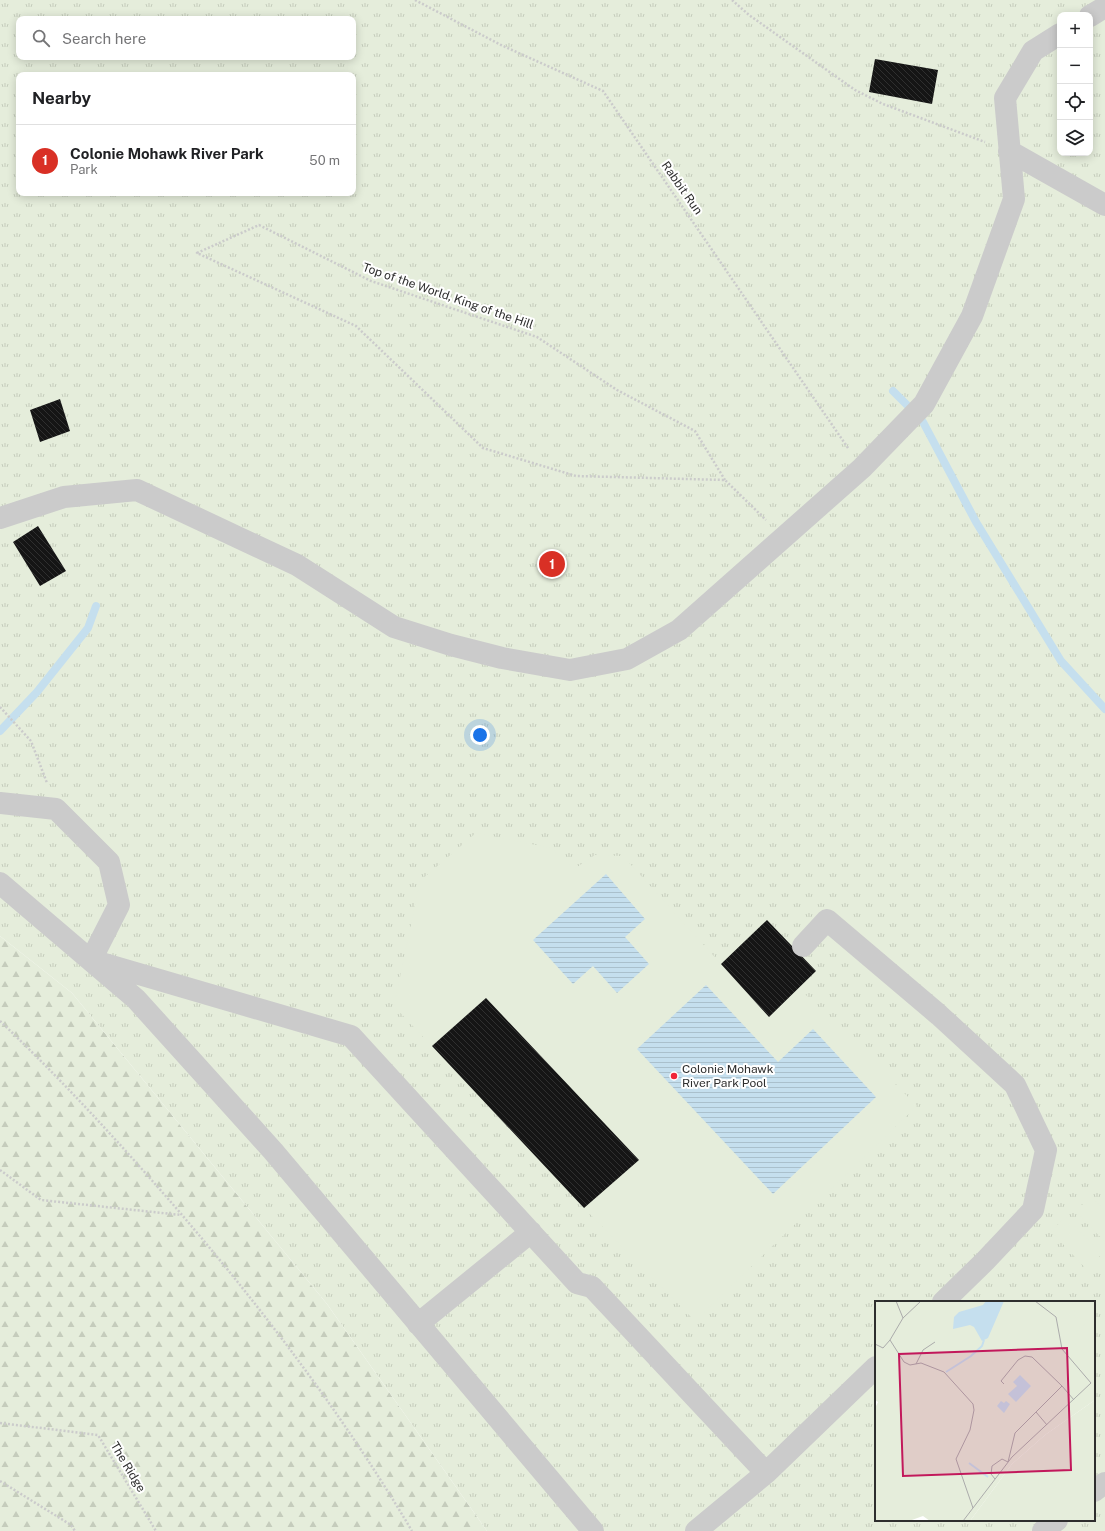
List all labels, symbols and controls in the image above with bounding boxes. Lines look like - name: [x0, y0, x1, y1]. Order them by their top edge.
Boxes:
- map controls: [1057, 12, 1093, 156]
- button: +: [1057, 12, 1093, 48]
- search box: [16, 16, 356, 60]
- icon: search: [30, 27, 52, 49]
- text: Search here: [62, 30, 146, 47]
- button: −: [1057, 48, 1093, 84]
- button: locate: [1057, 84, 1093, 120]
- text: Nearby: [32, 88, 91, 108]
- button: layers: [1057, 120, 1093, 156]
- text: Colonie Mohawk River Park: [70, 145, 264, 162]
- text: 1: [42, 153, 48, 168]
- text: 50 m: [309, 153, 340, 168]
- street label: Rabbit Run: [659, 159, 705, 217]
- text: Park: [70, 162, 98, 177]
- street label: Top of the World, King of the Hill: [361, 260, 536, 332]
- pin: 1: [539, 549, 565, 579]
- your location: [470, 725, 490, 745]
- place label: Colonie Mohawk River Park Pool: [682, 1062, 774, 1090]
- marker: Colonie Mohawk River Park Pool: [669, 1071, 679, 1081]
- inset map: [875, 1301, 1095, 1521]
- street label: The Ridge: [108, 1439, 148, 1495]

